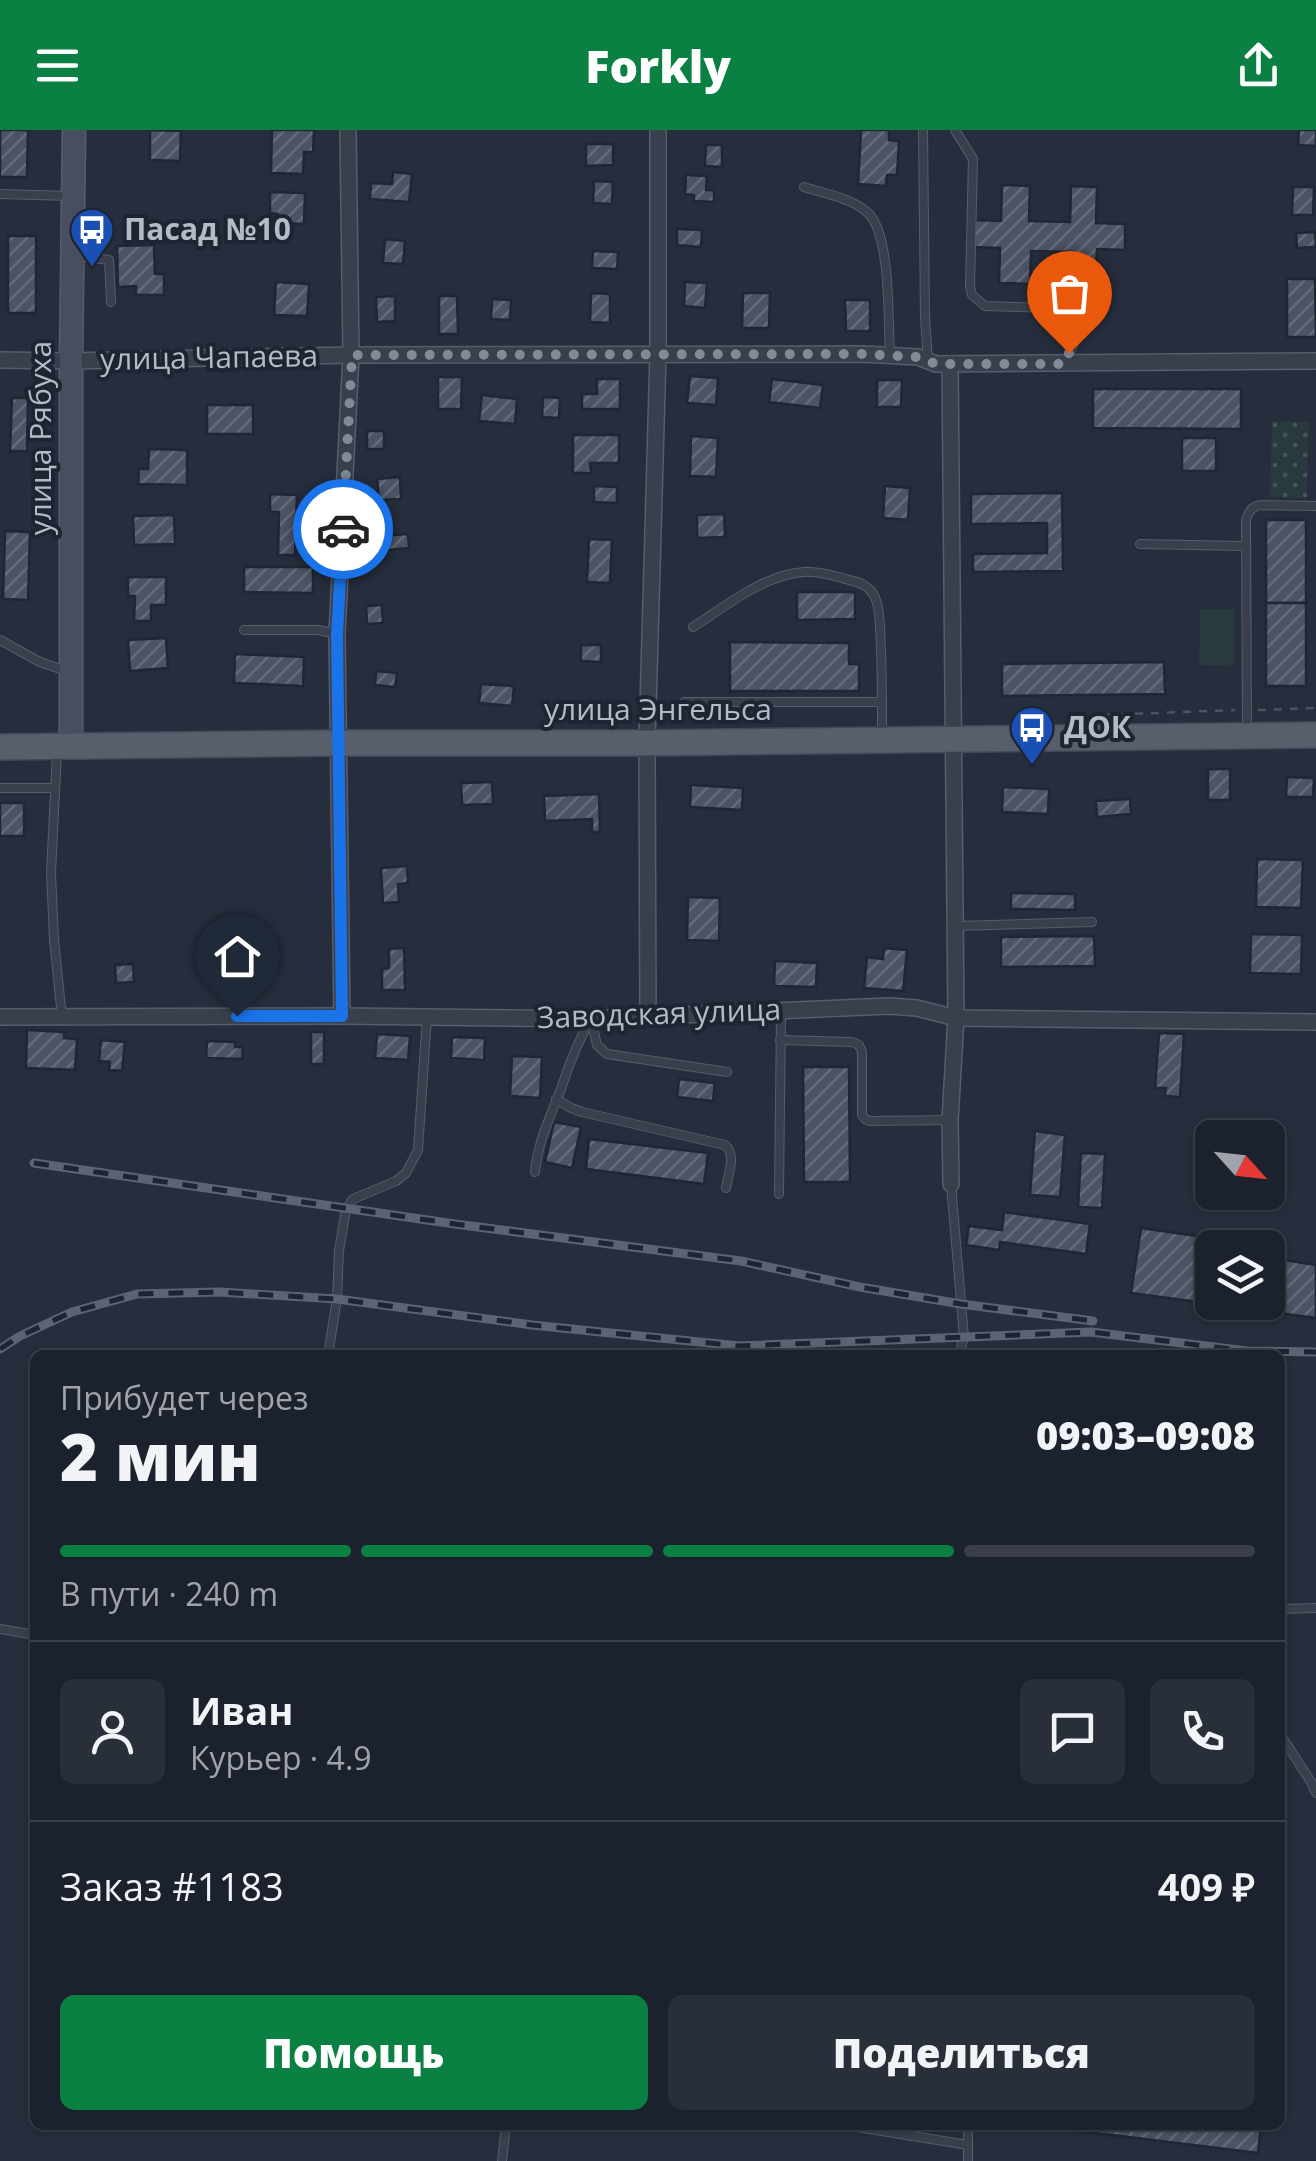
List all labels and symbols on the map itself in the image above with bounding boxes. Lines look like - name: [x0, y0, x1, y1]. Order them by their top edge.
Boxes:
- bus stop icon: Пасад №10: [69, 207, 115, 268]
- place label: Пасад №10: [124, 208, 291, 249]
- pin: [1027, 251, 1112, 354]
- street label: улица Чапаева: [100, 334, 318, 379]
- street label: улица Рябуха: [19, 341, 60, 535]
- courier: [293, 479, 393, 579]
- street label: улица Энгельса: [544, 688, 772, 729]
- bus stop icon: ДОК: [1009, 705, 1055, 766]
- place label: ДОК: [1064, 706, 1132, 747]
- pin: [195, 914, 280, 1017]
- street label: Заводская улица: [536, 988, 782, 1037]
- north arrow: [1195, 1120, 1285, 1210]

